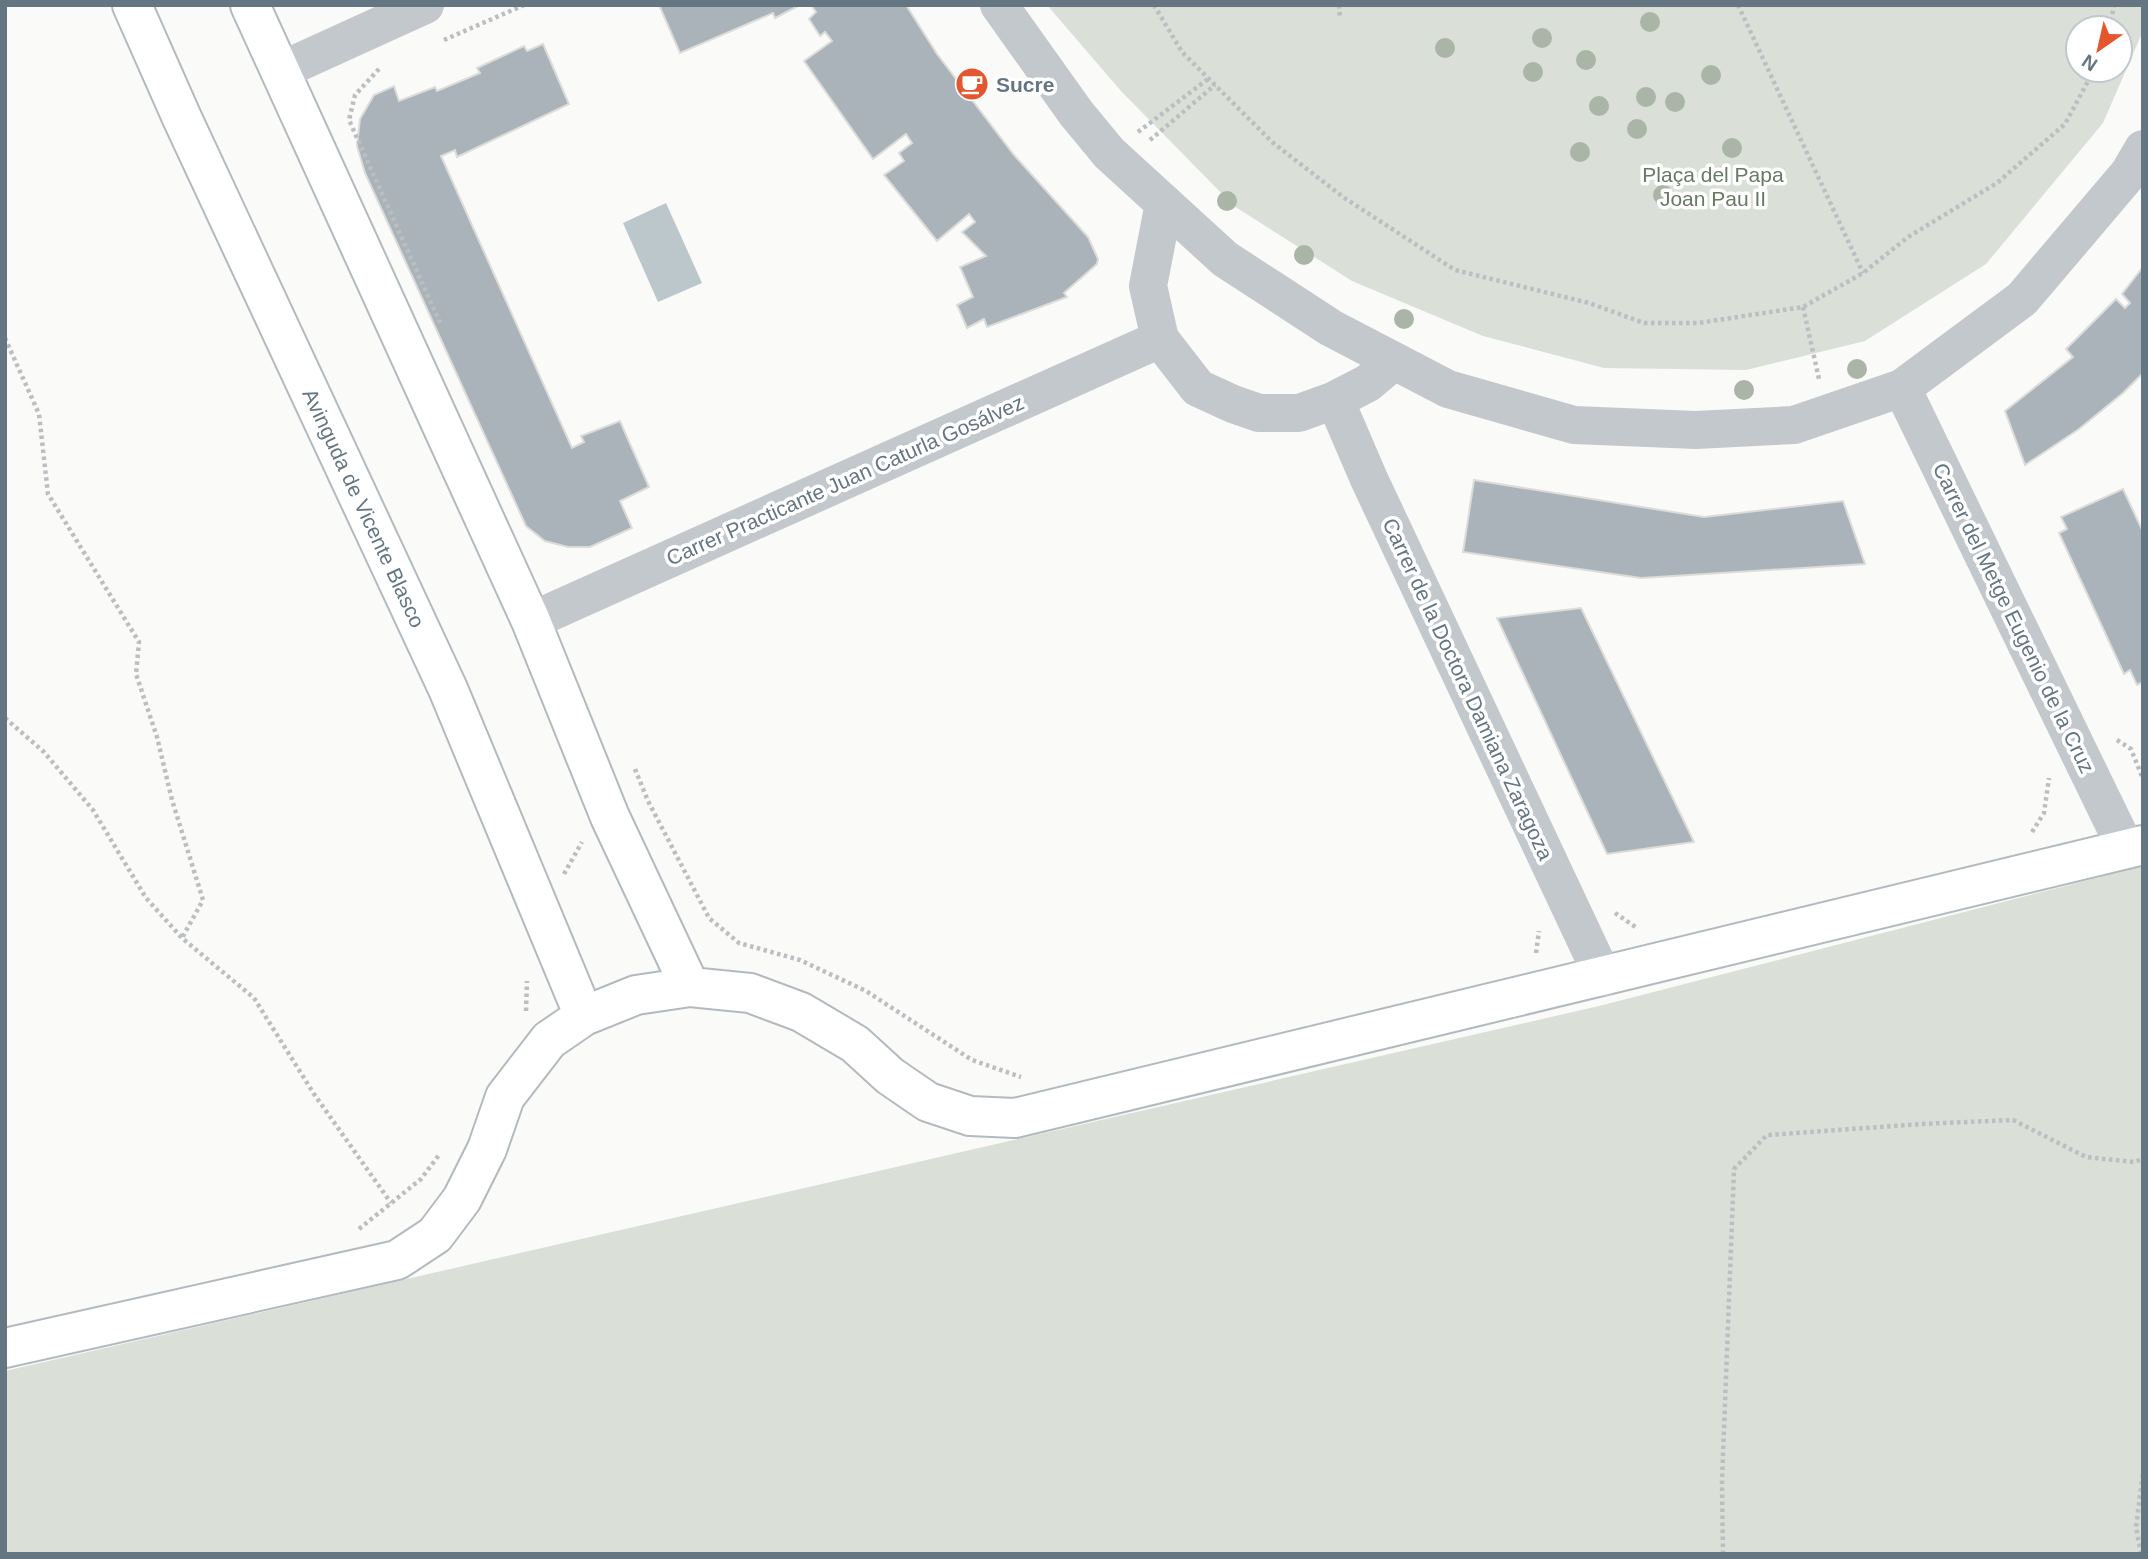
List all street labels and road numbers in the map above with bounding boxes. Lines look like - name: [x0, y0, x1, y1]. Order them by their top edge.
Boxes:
- street label: Avinguda de Vicente Blasco: [298, 385, 430, 631]
- street label: Carrer Practicante Juan Caturla Gosálvez: [663, 390, 1027, 570]
- street label: Carrer del Metge Eugenio de la Cruz: [1929, 459, 2099, 777]
- street label: Carrer de la Doctora Damiana Zaragoza: [1378, 514, 1558, 864]

